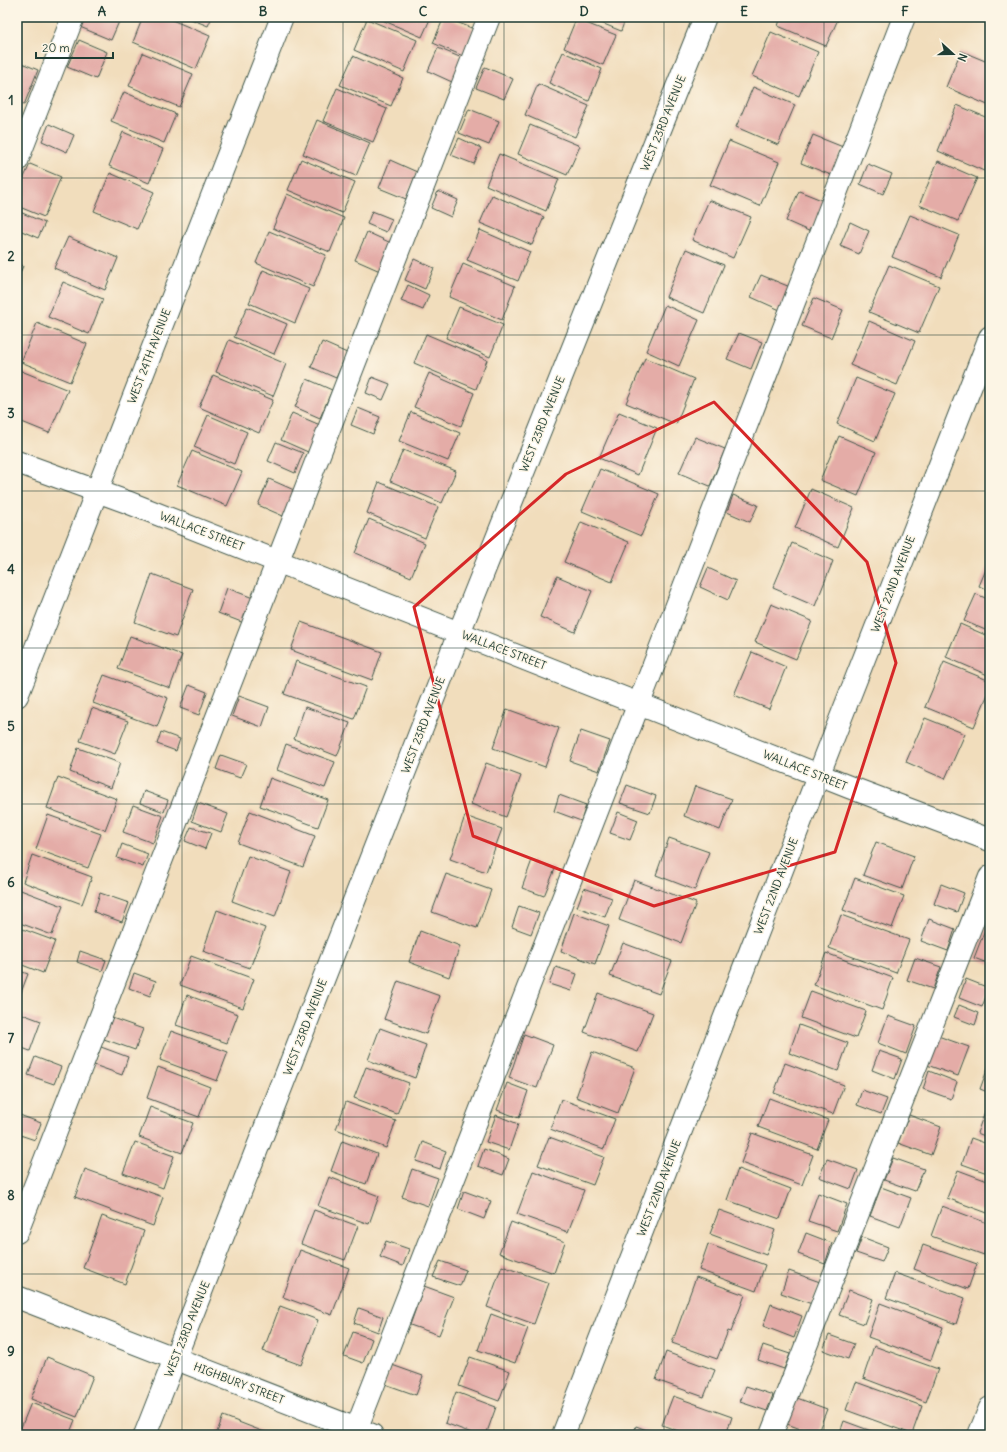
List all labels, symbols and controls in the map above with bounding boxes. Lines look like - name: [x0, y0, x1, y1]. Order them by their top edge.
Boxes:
- text: A: [98, 3, 107, 20]
- text: B: [259, 3, 268, 20]
- text: C: [419, 3, 428, 20]
- text: D: [579, 3, 589, 20]
- text: E: [740, 3, 748, 20]
- text: F: [901, 3, 909, 20]
- scale bar: [36, 34, 113, 60]
- north arrow: [933, 34, 973, 74]
- text: 20 m: [42, 40, 70, 55]
- text: N: [954, 52, 970, 64]
- street label: WEST 23RD AVENUE: [637, 73, 689, 173]
- text: 1: [8, 92, 14, 109]
- text: 2: [7, 248, 15, 265]
- street label: WEST 24TH AVENUE: [124, 306, 174, 406]
- street label: WEST 23RD AVENUE: [516, 374, 568, 474]
- text: 3: [7, 405, 15, 422]
- street label: WALLACE STREET: [158, 508, 247, 554]
- street label: WEST 22ND AVENUE: [868, 534, 918, 634]
- text: 4: [7, 561, 15, 578]
- street label: WALLACE STREET: [460, 627, 549, 673]
- street label: WEST 23RD AVENUE: [398, 675, 448, 775]
- text: 5: [7, 718, 15, 735]
- street label: WALLACE STREET: [761, 747, 849, 793]
- street label: WEST 22ND AVENUE: [751, 836, 801, 936]
- text: 6: [7, 874, 15, 891]
- street label: WEST 23RD AVENUE: [280, 977, 330, 1077]
- text: 7: [8, 1030, 15, 1047]
- street label: WEST 22ND AVENUE: [634, 1138, 684, 1238]
- text: 8: [7, 1187, 15, 1204]
- street label: WEST 23RD AVENUE: [161, 1279, 213, 1379]
- text: 9: [7, 1343, 15, 1360]
- street label: HIGHBURY STREET: [192, 1359, 287, 1407]

